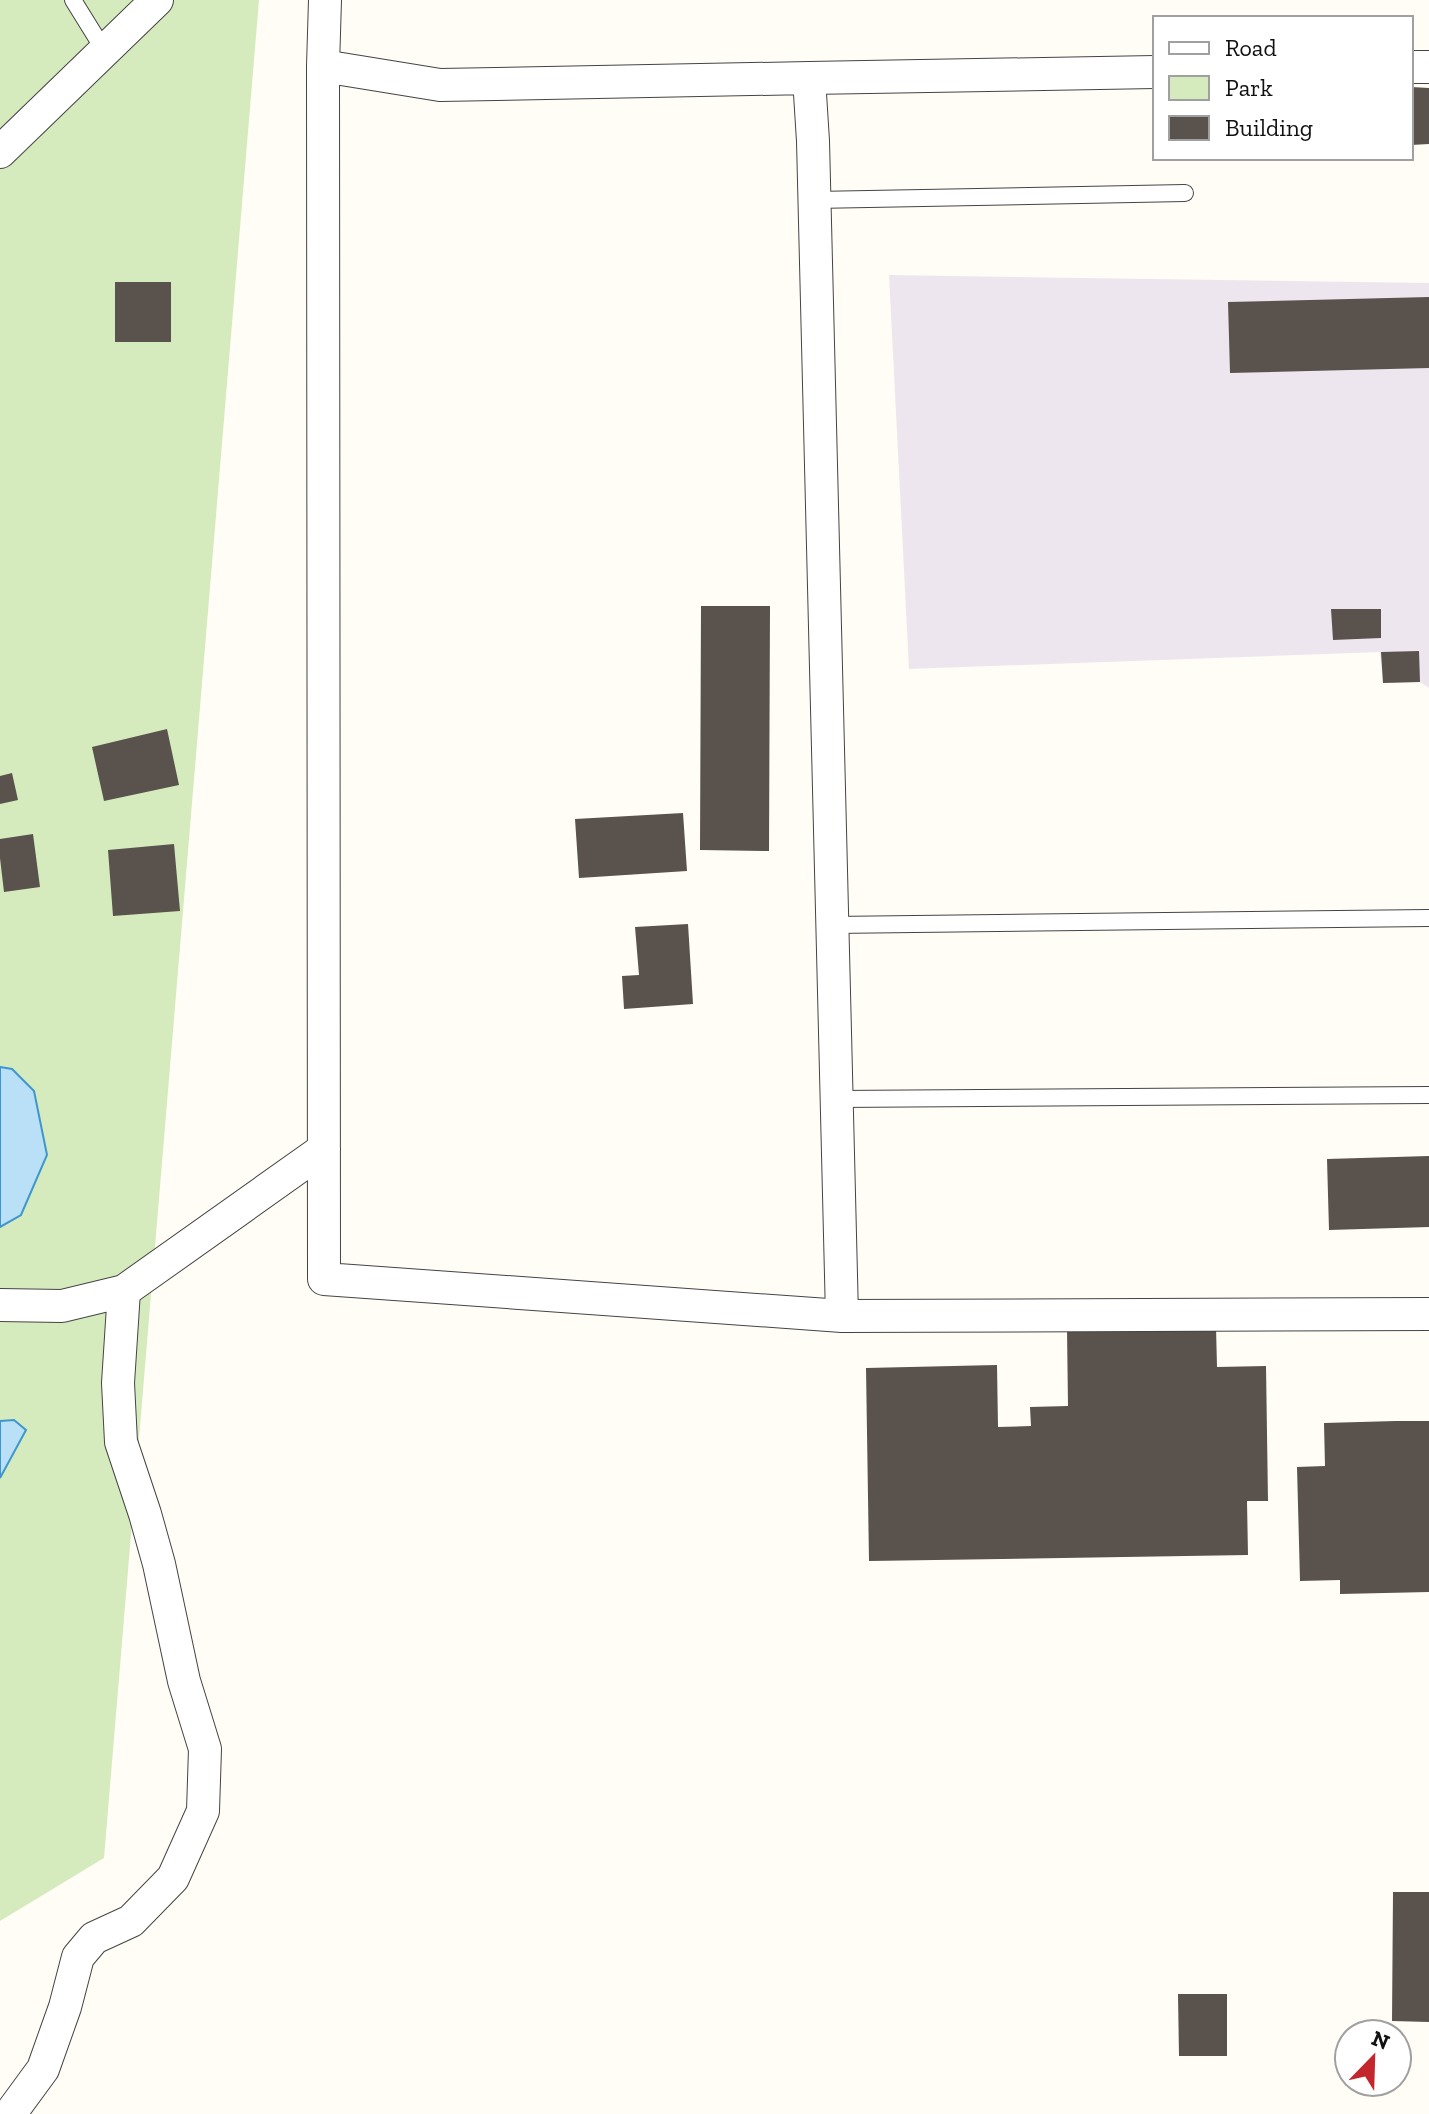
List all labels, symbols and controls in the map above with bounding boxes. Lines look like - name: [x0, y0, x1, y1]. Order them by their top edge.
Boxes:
- legend: [1153, 16, 1413, 160]
- text: Road: [1225, 33, 1277, 62]
- text: Park: [1225, 73, 1273, 102]
- text: Building: [1225, 113, 1313, 142]
- north arrow: [1333, 2018, 1413, 2098]
- text: N: [1368, 2024, 1394, 2056]

